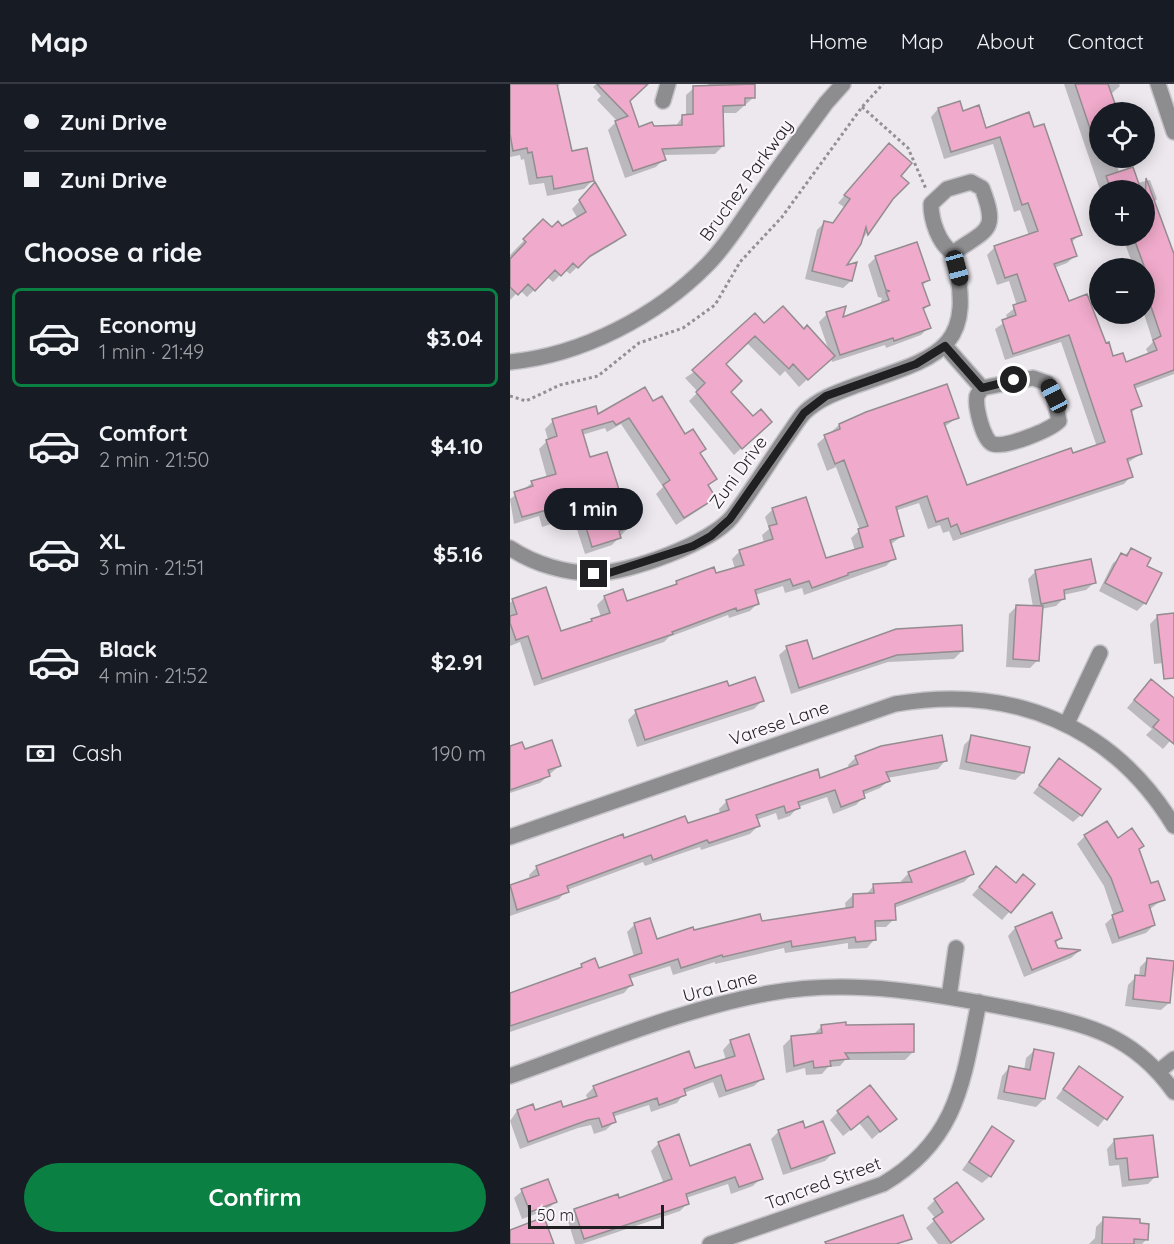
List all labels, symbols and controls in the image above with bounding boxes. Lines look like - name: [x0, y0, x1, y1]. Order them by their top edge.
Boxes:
- text: Map: [30, 24, 88, 59]
- text: Home: [809, 28, 868, 54]
- text: Map: [901, 28, 944, 54]
- text: About: [977, 28, 1035, 54]
- text: Contact: [1068, 28, 1144, 54]
- map controls: [1089, 102, 1155, 324]
- button: locate: [1089, 102, 1155, 168]
- text: Zuni Drive: [60, 108, 167, 136]
- street label: Bruchez Parkway: [694, 115, 798, 245]
- text: Zuni Drive: [60, 166, 167, 194]
- button: +: [1089, 180, 1155, 246]
- text: Choose a ride: [24, 235, 202, 269]
- car: [944, 248, 970, 288]
- button: −: [1089, 258, 1155, 324]
- icon: car: [27, 311, 81, 365]
- text: Economy: [99, 311, 197, 339]
- text: $3.04: [426, 324, 483, 352]
- text: 1 min · 21:49: [99, 339, 204, 364]
- route start: [1000, 366, 1027, 393]
- car: [1038, 376, 1070, 416]
- icon: car: [27, 419, 81, 473]
- text: Comfort: [99, 419, 188, 447]
- street label: Zuni Drive: [704, 431, 772, 513]
- text: $4.10: [430, 432, 483, 460]
- text: 2 min · 21:50: [99, 447, 209, 472]
- callout: 1 min: [544, 487, 644, 529]
- text: 1 min: [569, 496, 618, 521]
- icon: car: [27, 527, 81, 581]
- text: XL: [99, 527, 126, 555]
- text: $5.16: [433, 540, 483, 568]
- text: 3 min · 21:51: [99, 555, 204, 580]
- route end: [580, 560, 607, 587]
- icon: car: [27, 635, 81, 689]
- text: Black: [99, 635, 157, 663]
- text: $2.91: [431, 648, 483, 676]
- text: 4 min · 21:52: [99, 663, 208, 688]
- street label: Varese Lane: [726, 695, 832, 751]
- icon: cash: [24, 737, 57, 770]
- text: Cash: [72, 739, 123, 767]
- text: 190 m: [432, 741, 486, 766]
- street label: Ura Lane: [680, 965, 760, 1007]
- street label: Tancred Street: [762, 1151, 884, 1215]
- button: Confirm: [24, 1163, 486, 1232]
- scale bar: [528, 1202, 664, 1230]
- text: 50 m: [537, 1205, 574, 1225]

